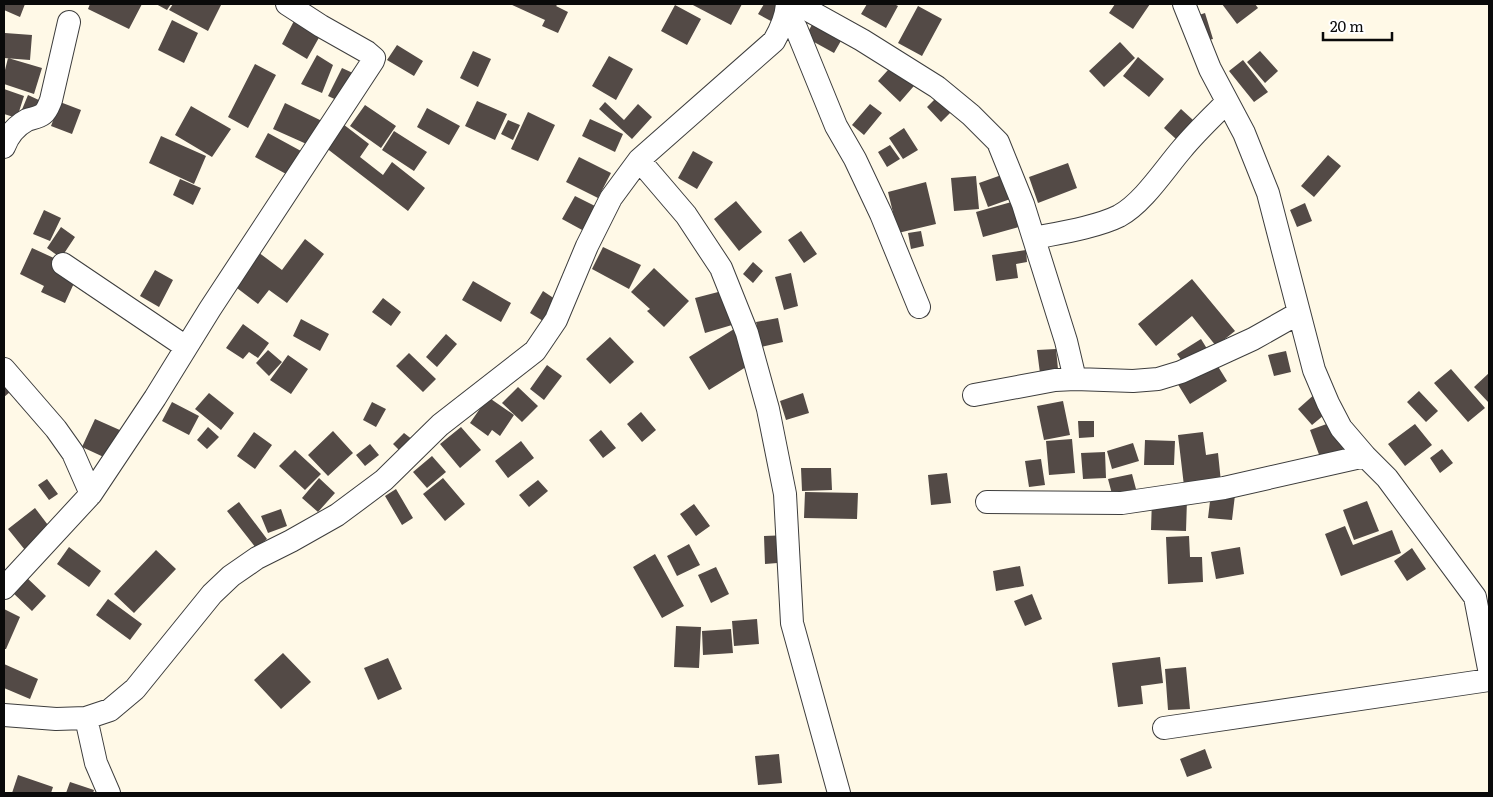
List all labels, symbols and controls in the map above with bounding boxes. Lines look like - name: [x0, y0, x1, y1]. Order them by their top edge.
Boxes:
- scale bar: [1323, 10, 1392, 42]
- text: 20 m: [1330, 14, 1364, 37]

